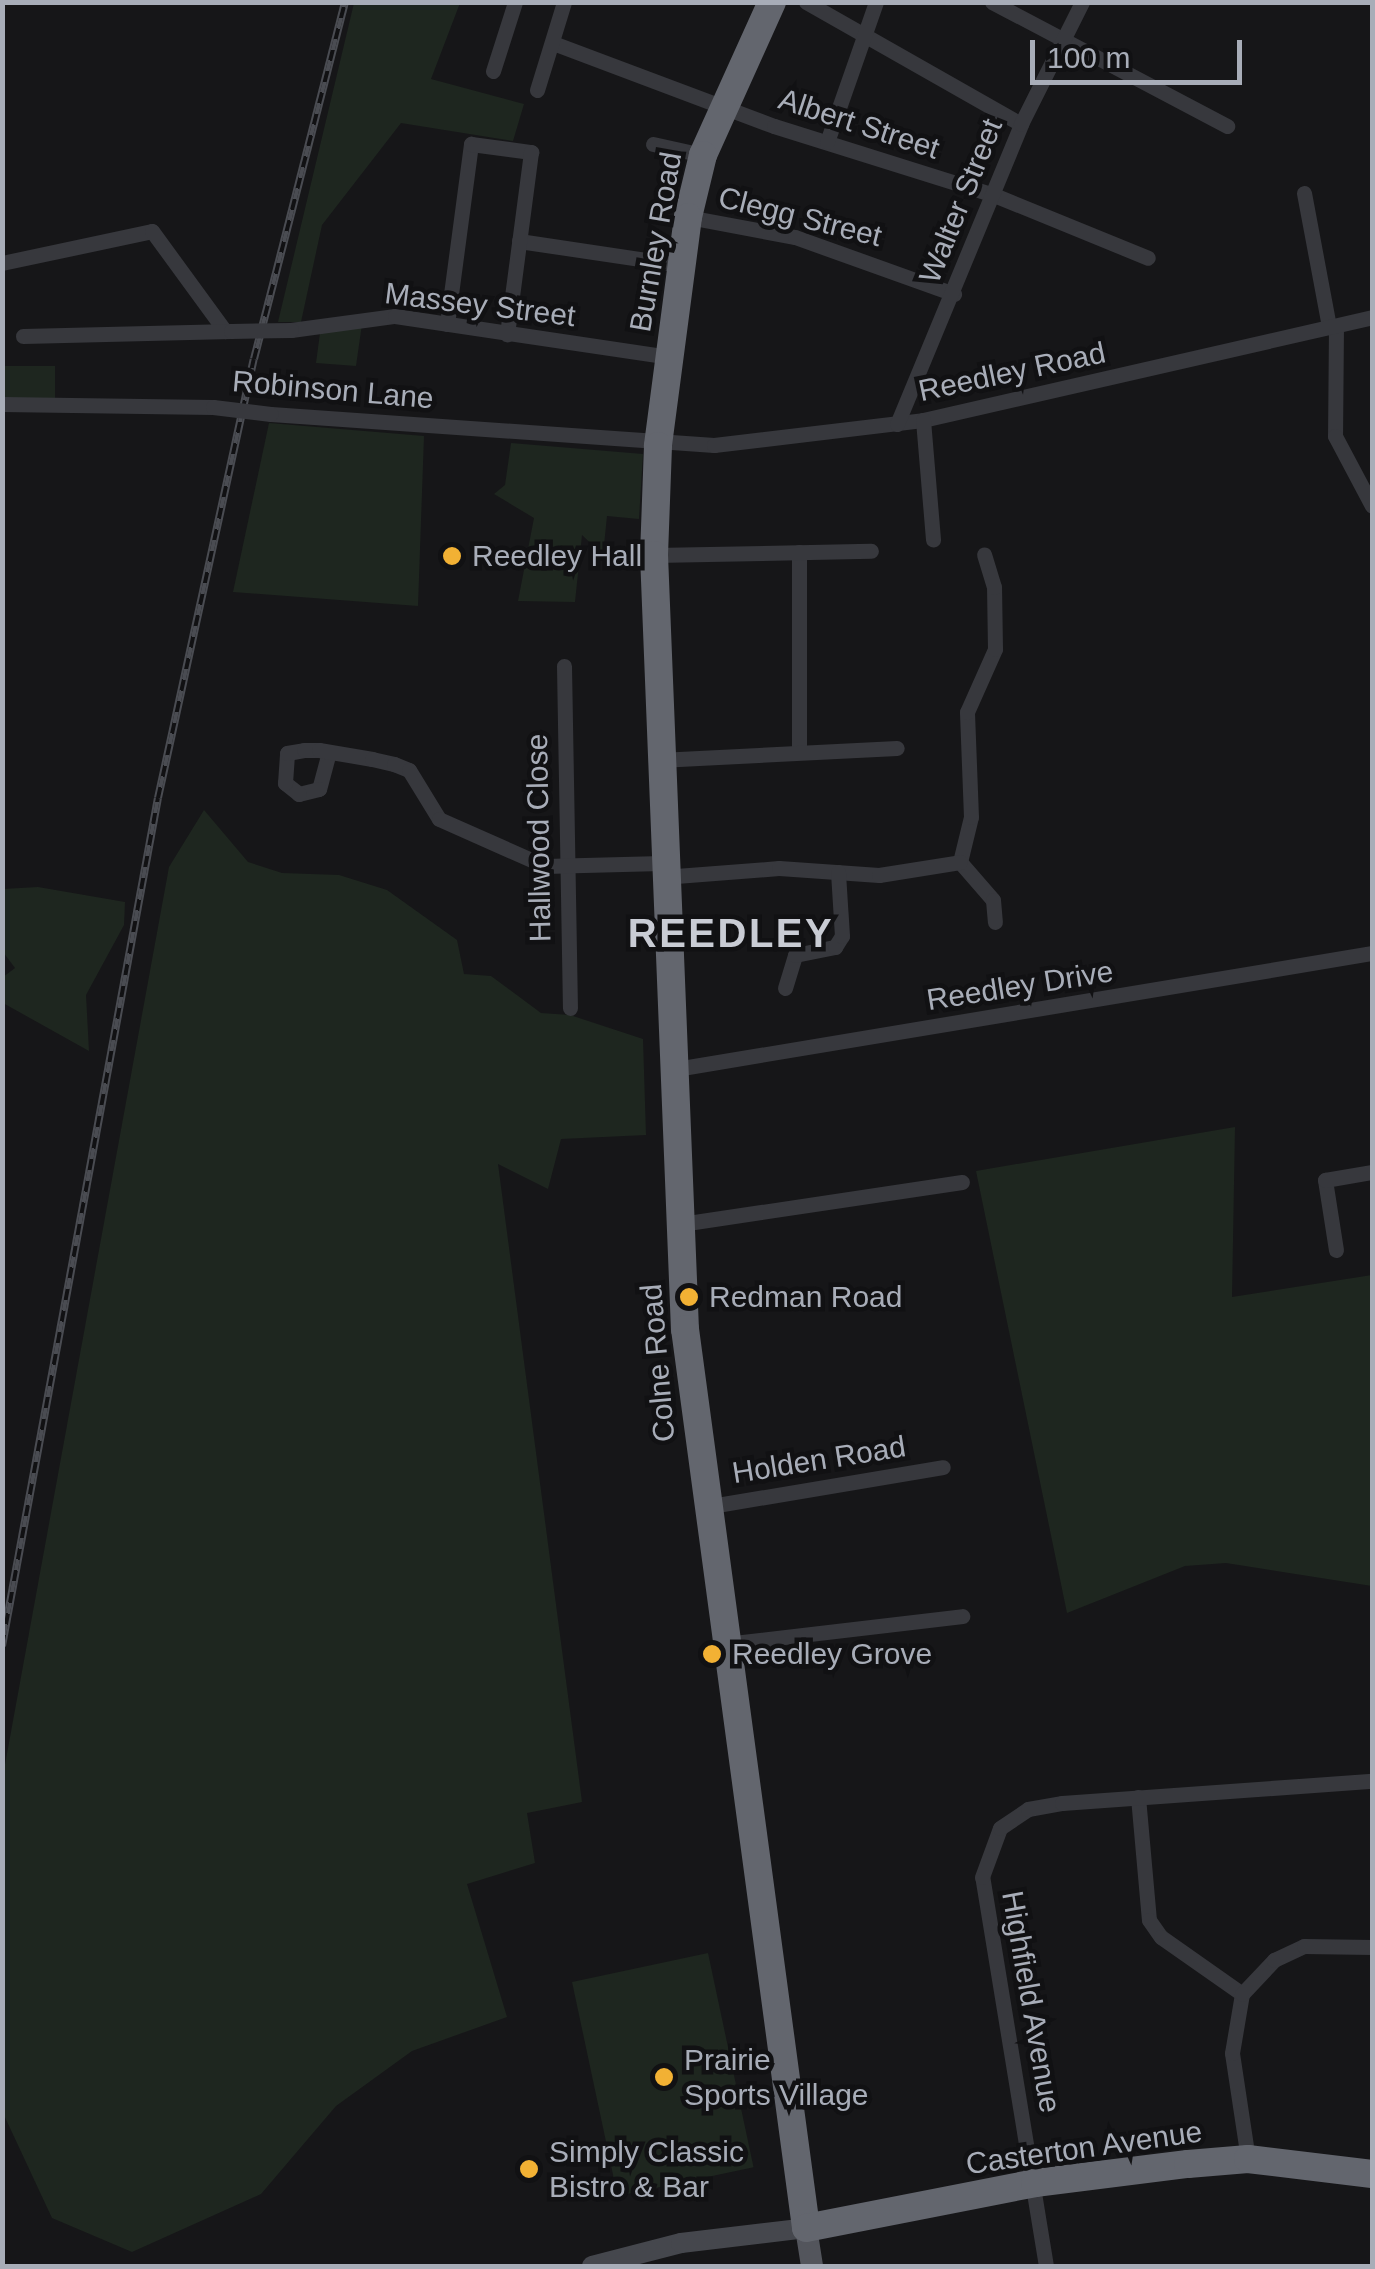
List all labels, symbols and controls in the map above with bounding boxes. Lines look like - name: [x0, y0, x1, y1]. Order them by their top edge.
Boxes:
- scale bar: [1035, 20, 1248, 82]
- text: 100 m: [1047, 41, 1130, 74]
- street label: Albert Street: [774, 81, 944, 167]
- street label: Walter Street: [912, 114, 1010, 288]
- street label: Burnley Road: [622, 149, 690, 335]
- street label: Clegg Street: [715, 179, 885, 255]
- street label: Massey Street: [383, 275, 577, 335]
- street label: Reedley Road: [915, 335, 1109, 409]
- street label: Robinson Lane: [231, 363, 435, 417]
- place label: Reedley Hall: [472, 538, 642, 574]
- marker: Reedley Hall: [441, 545, 463, 567]
- street label: Hallwood Close: [519, 733, 559, 943]
- district label: REEDLEY: [628, 909, 834, 957]
- street label: Reedley Drive: [924, 953, 1116, 1019]
- place label: Redman Road: [709, 1279, 902, 1315]
- street label: Colne Road: [633, 1283, 683, 1443]
- marker: Redman Road: [678, 1286, 700, 1308]
- street label: Holden Road: [730, 1429, 908, 1491]
- place label: Reedley Grove: [732, 1636, 932, 1672]
- marker: Reedley Grove: [701, 1643, 723, 1665]
- street label: Highfield Avenue: [994, 1887, 1068, 2117]
- place label: Prairie Sports Village: [684, 2042, 869, 2112]
- marker: Prairie Sports Village: [653, 2066, 675, 2088]
- street label: Casterton Avenue: [963, 2114, 1205, 2182]
- place label: Simply Classic Bistro & Bar: [549, 2134, 744, 2204]
- marker: Simply Classic Bistro & Bar: [518, 2158, 540, 2180]

